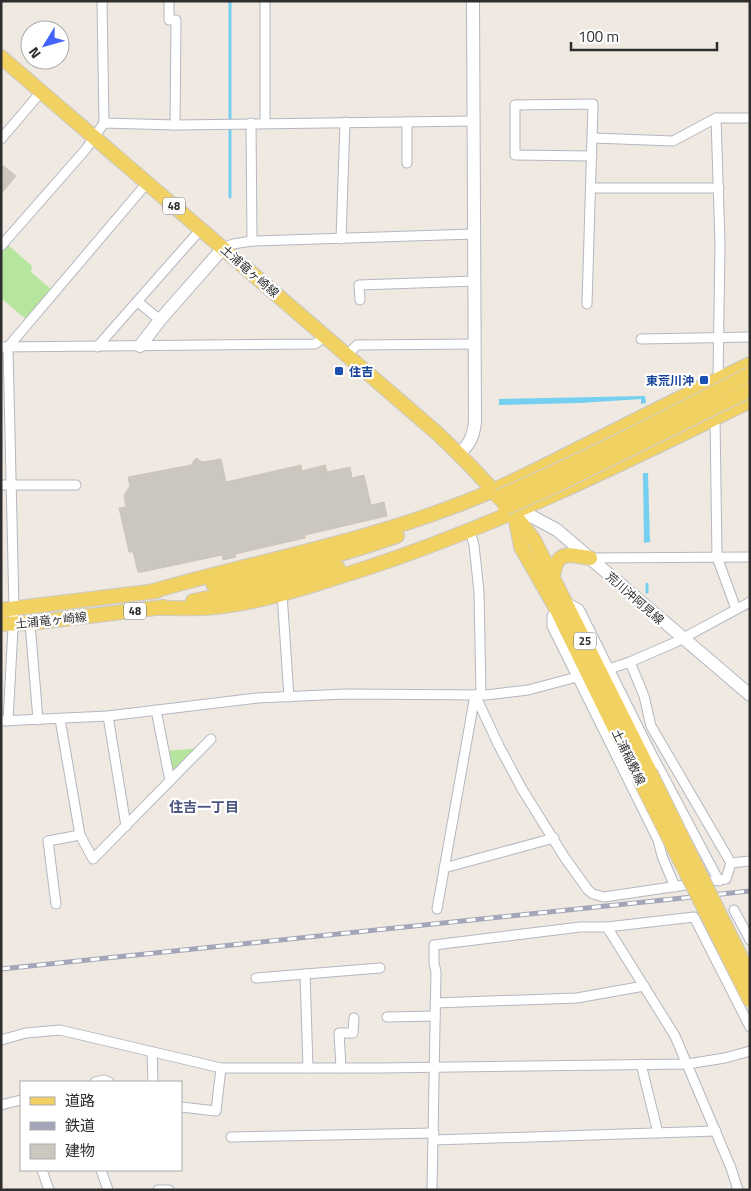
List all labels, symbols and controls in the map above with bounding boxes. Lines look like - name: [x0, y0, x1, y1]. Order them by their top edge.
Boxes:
- north arrow: [20, 20, 70, 70]
- scale bar: [571, 20, 717, 52]
- text: 100 m: [578, 25, 619, 48]
- text: N: [23, 43, 46, 63]
- road number: 48: [163, 198, 185, 215]
- street label: 土浦竜ヶ崎線: [217, 240, 283, 302]
- place label: 住吉: [349, 362, 373, 381]
- marker: 住吉: [333, 365, 345, 377]
- place label: 東荒川沖: [646, 371, 694, 390]
- marker: 東荒川沖: [698, 374, 710, 386]
- street label: 荒川沖阿見線: [602, 567, 668, 629]
- road number: 48: [124, 602, 146, 620]
- street label: 土浦竜ヶ崎線: [14, 607, 88, 633]
- road number: 25: [574, 632, 596, 649]
- street label: 土浦稲敷線: [607, 726, 651, 788]
- district label: 住吉一丁目: [169, 796, 239, 817]
- legend: [20, 1081, 182, 1171]
- text: 道路: [65, 1089, 95, 1112]
- text: 鉄道: [65, 1114, 95, 1137]
- text: 建物: [65, 1139, 95, 1162]

